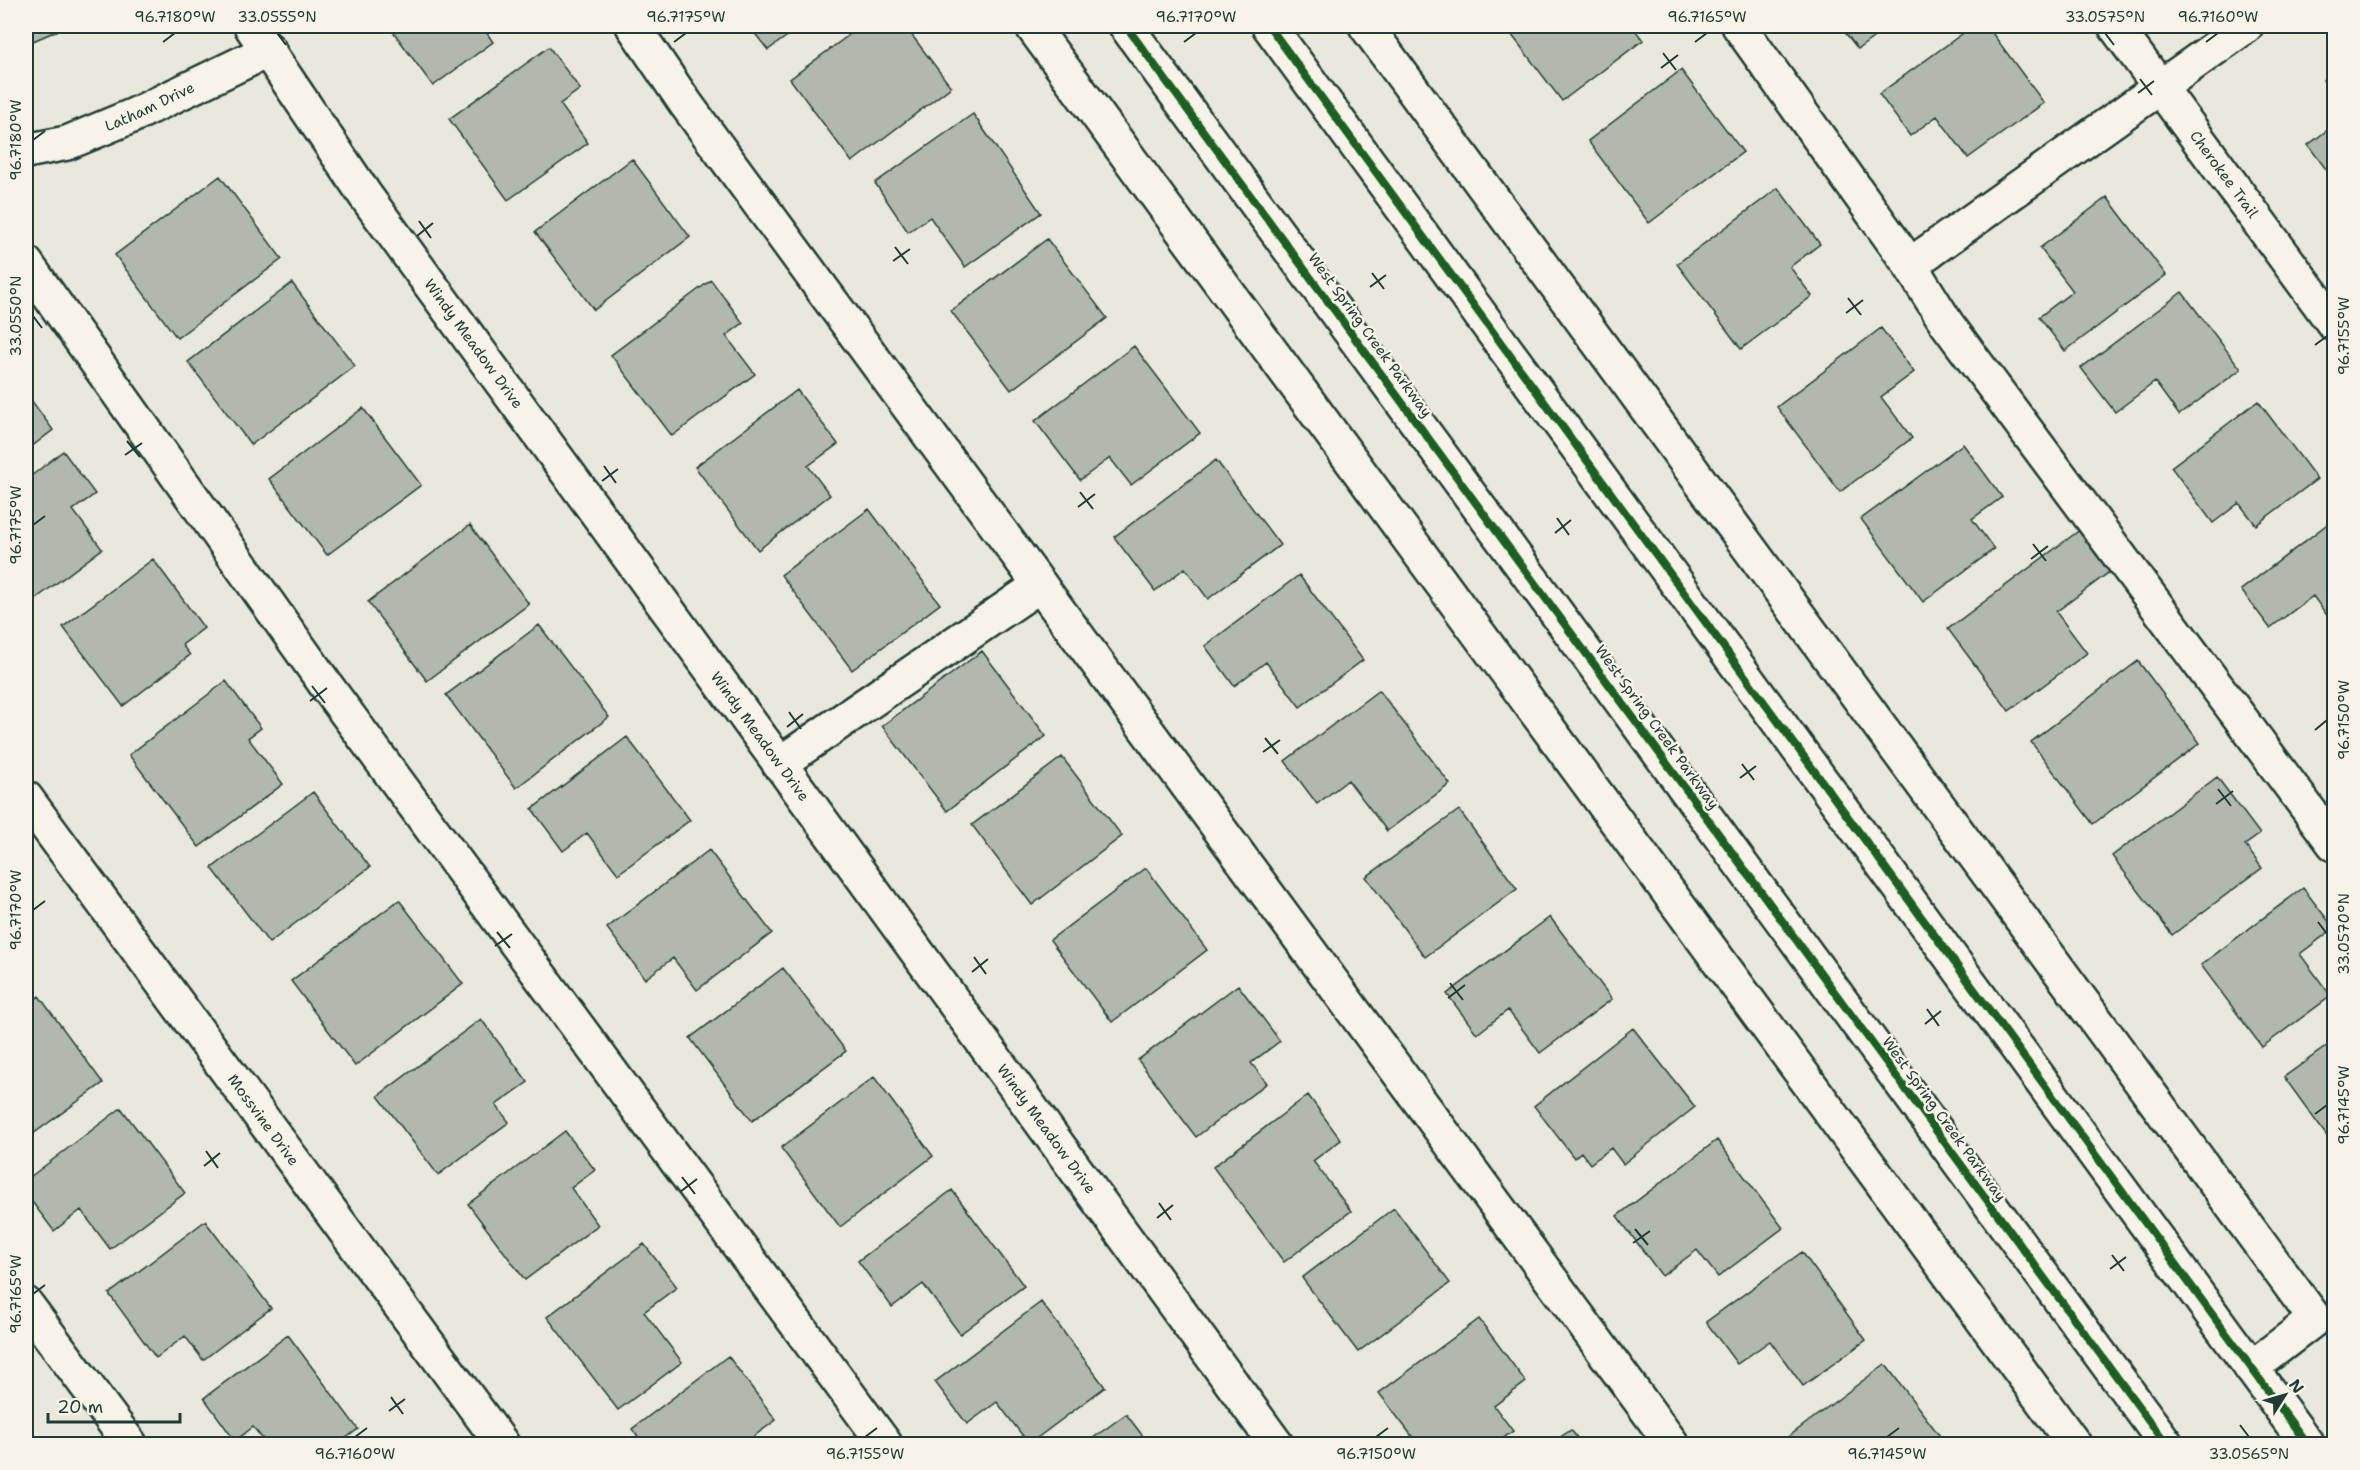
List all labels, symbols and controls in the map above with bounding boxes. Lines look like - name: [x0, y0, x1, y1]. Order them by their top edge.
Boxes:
- text: 96.7180°W: [134, 7, 216, 27]
- text: 33.0555°N: [237, 7, 317, 27]
- text: 96.7175°W: [646, 7, 726, 27]
- text: 96.7170°W: [1156, 7, 1236, 27]
- text: 96.7165°W: [1667, 7, 1747, 27]
- text: 33.0575°N: [2065, 7, 2145, 27]
- text: 96.7160°W: [2177, 7, 2259, 27]
- street label: Latham Drive: [102, 77, 198, 136]
- text: 96.7180°W: [6, 99, 26, 181]
- street label: Cherokee Trail: [2185, 127, 2263, 222]
- street label: West Spring Creek Parkway: [1303, 249, 1437, 421]
- street label: Windy Meadow Drive: [420, 275, 528, 413]
- text: 33.0550°N: [6, 276, 26, 356]
- text: 96.7155°W: [2334, 297, 2354, 375]
- text: 96.7175°W: [6, 485, 26, 565]
- street label: West Spring Creek Parkway: [1590, 641, 1724, 813]
- street label: Windy Meadow Drive: [706, 668, 814, 805]
- text: 96.7150°W: [2334, 680, 2354, 760]
- text: 96.7170°W: [6, 870, 26, 950]
- text: 33.0570°N: [2334, 893, 2354, 975]
- street label: West Spring Creek Parkway: [1877, 1033, 2011, 1205]
- street label: Windy Meadow Drive: [992, 1060, 1100, 1198]
- text: 96.7145°W: [2334, 1065, 2354, 1145]
- street label: Mossvine Drive: [223, 1070, 304, 1170]
- text: 96.7165°W: [6, 1254, 26, 1334]
- north arrow: [2255, 1365, 2315, 1425]
- text: N: [2284, 1375, 2309, 1398]
- scale bar: [48, 1386, 180, 1424]
- text: 20 m: [57, 1395, 103, 1419]
- text: 96.7160°W: [314, 1444, 396, 1464]
- text: 96.7155°W: [826, 1444, 904, 1464]
- text: 96.7150°W: [1336, 1444, 1416, 1464]
- text: 96.7145°W: [1847, 1444, 1927, 1464]
- text: 33.0565°N: [2209, 1444, 2289, 1464]

